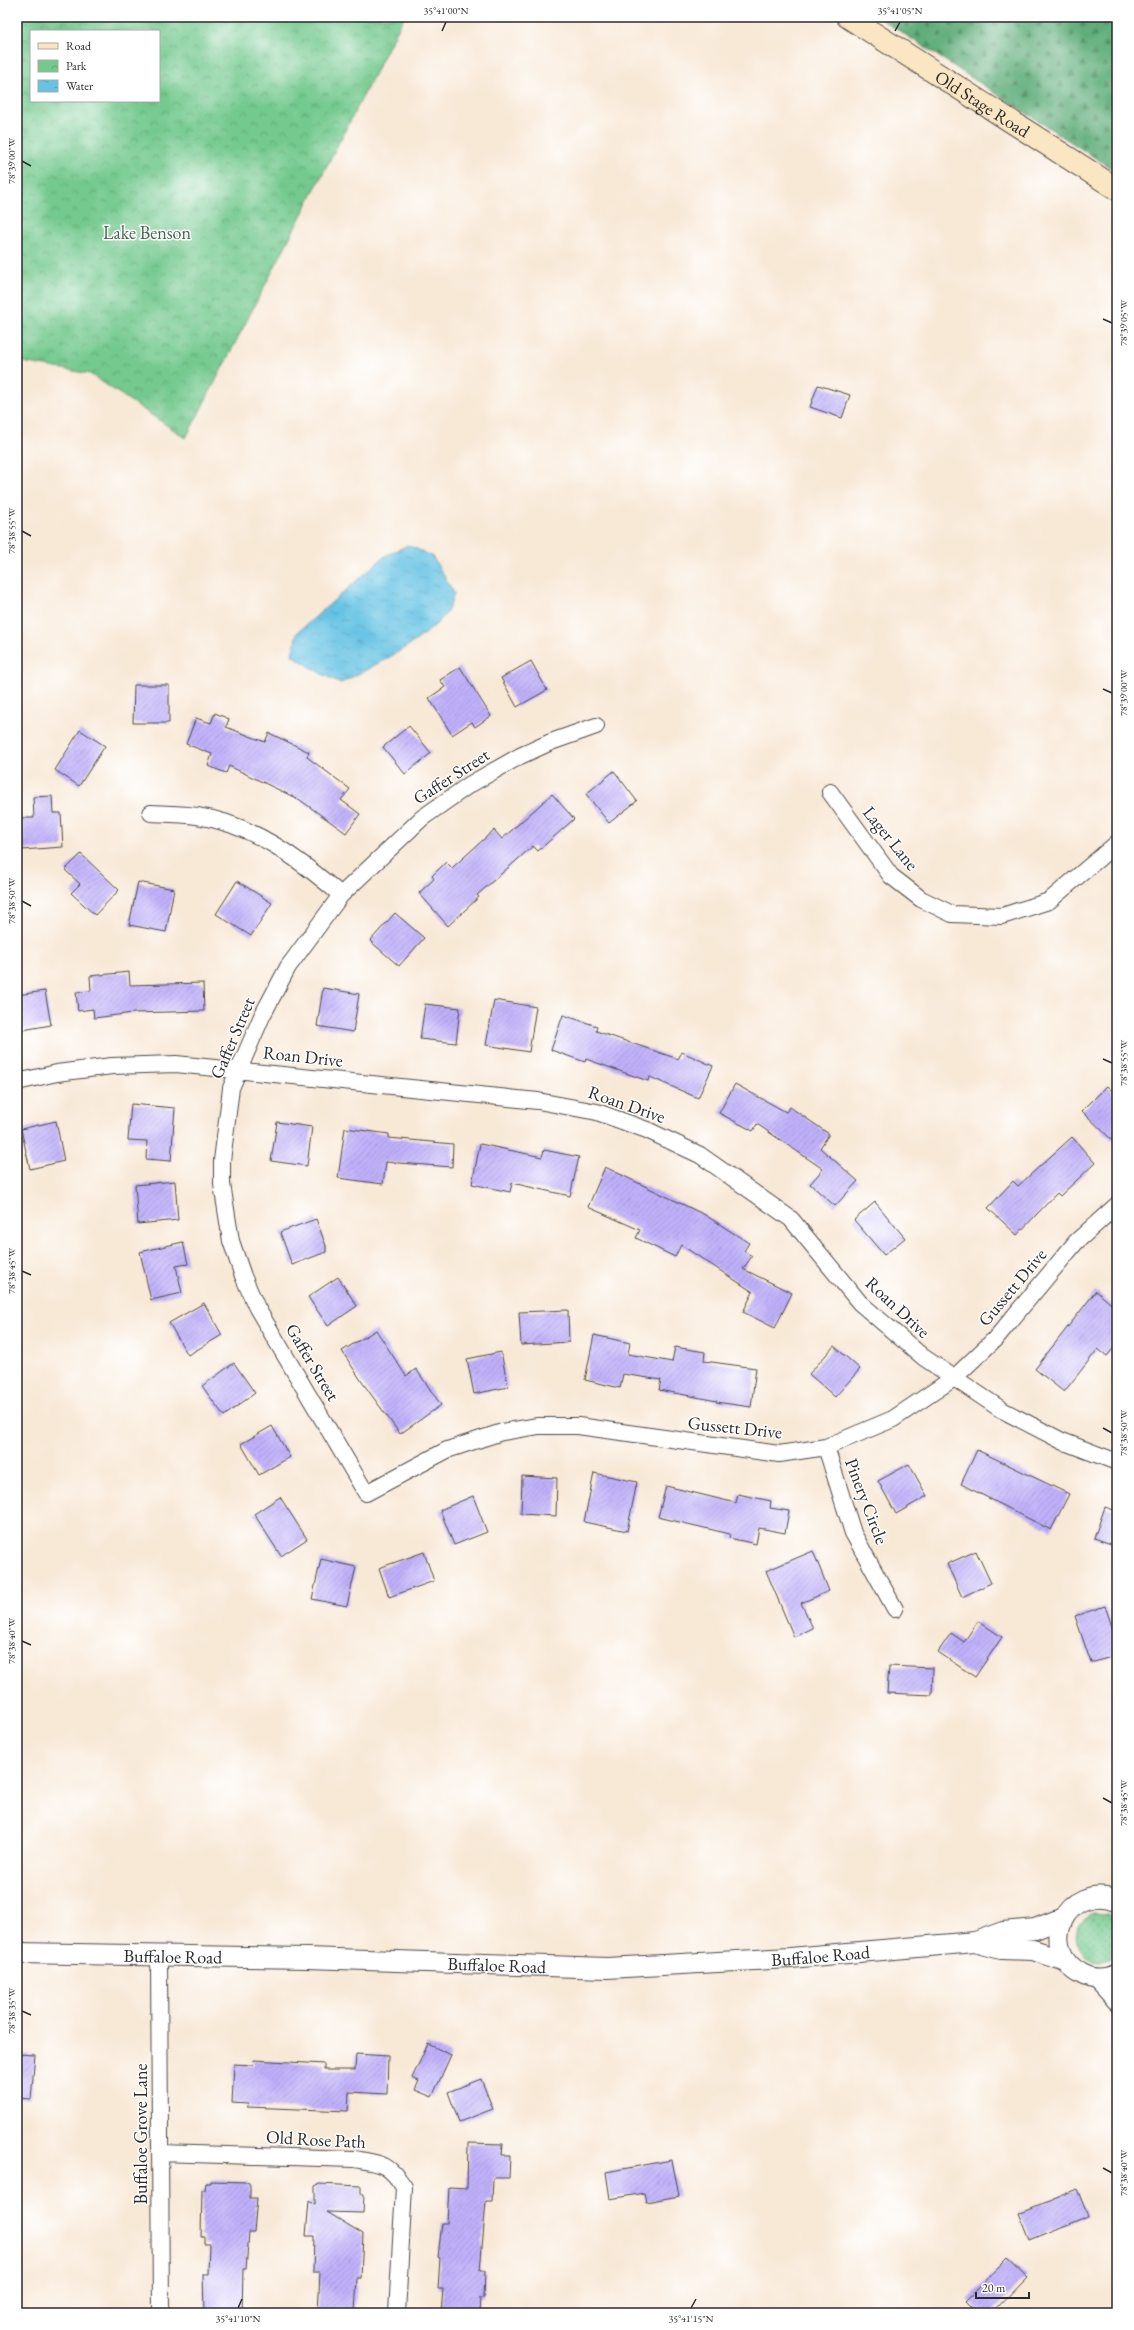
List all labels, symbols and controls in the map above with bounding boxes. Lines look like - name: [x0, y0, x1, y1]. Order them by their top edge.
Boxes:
- text: 35°41'00"N: [424, 4, 469, 17]
- text: 35°41'05"N: [878, 4, 923, 17]
- legend: [30, 30, 160, 102]
- text: Road: [66, 38, 92, 54]
- text: Park: [66, 58, 87, 74]
- street label: Old Stage Road: [931, 64, 1035, 143]
- text: Water: [66, 78, 93, 94]
- text: 78°39'00"W: [5, 137, 18, 184]
- park label: Lake Benson: [103, 221, 192, 244]
- text: 78°39'05"W: [1117, 299, 1130, 346]
- text: 78°38'55"W: [5, 507, 18, 554]
- text: 78°39'00"W: [1117, 669, 1130, 716]
- street label: Gaffer Street: [409, 743, 494, 809]
- street label: Lager Lane: [858, 801, 924, 875]
- text: 78°38'50"W: [5, 877, 18, 924]
- street label: Gaffer Street: [205, 993, 260, 1082]
- text: 78°38'55"W: [1117, 1039, 1130, 1086]
- street label: Roan Drive: [262, 1040, 344, 1072]
- street label: Roan Drive: [585, 1080, 669, 1128]
- street label: Gussett Drive: [973, 1243, 1051, 1331]
- text: 78°38'45"W: [5, 1247, 18, 1294]
- street label: Roan Drive: [861, 1271, 935, 1343]
- street label: Gaffer Street: [281, 1319, 345, 1405]
- text: 78°38'50"W: [1117, 1409, 1130, 1456]
- street label: Gussett Drive: [687, 1411, 783, 1443]
- street label: Pinery Circle: [840, 1455, 894, 1547]
- text: 78°38'40"W: [5, 1617, 18, 1664]
- text: 78°38'45"W: [1117, 1779, 1130, 1826]
- street label: Buffaloe Road: [771, 1940, 871, 1971]
- street label: Buffaloe Road: [123, 1943, 223, 1968]
- street label: Buffaloe Road: [447, 1951, 547, 1977]
- text: 78°38'35"W: [5, 1987, 18, 2034]
- street label: Buffaloe Grove Lane: [129, 2063, 152, 2205]
- street label: Old Rose Path: [265, 2125, 367, 2153]
- text: 78°38'40"W: [1117, 2149, 1130, 2196]
- scale bar: [976, 2274, 1029, 2300]
- text: 20 m: [982, 2280, 1006, 2296]
- text: 35°41'10"N: [216, 2312, 261, 2325]
- text: 35°41'15"N: [669, 2312, 714, 2325]

